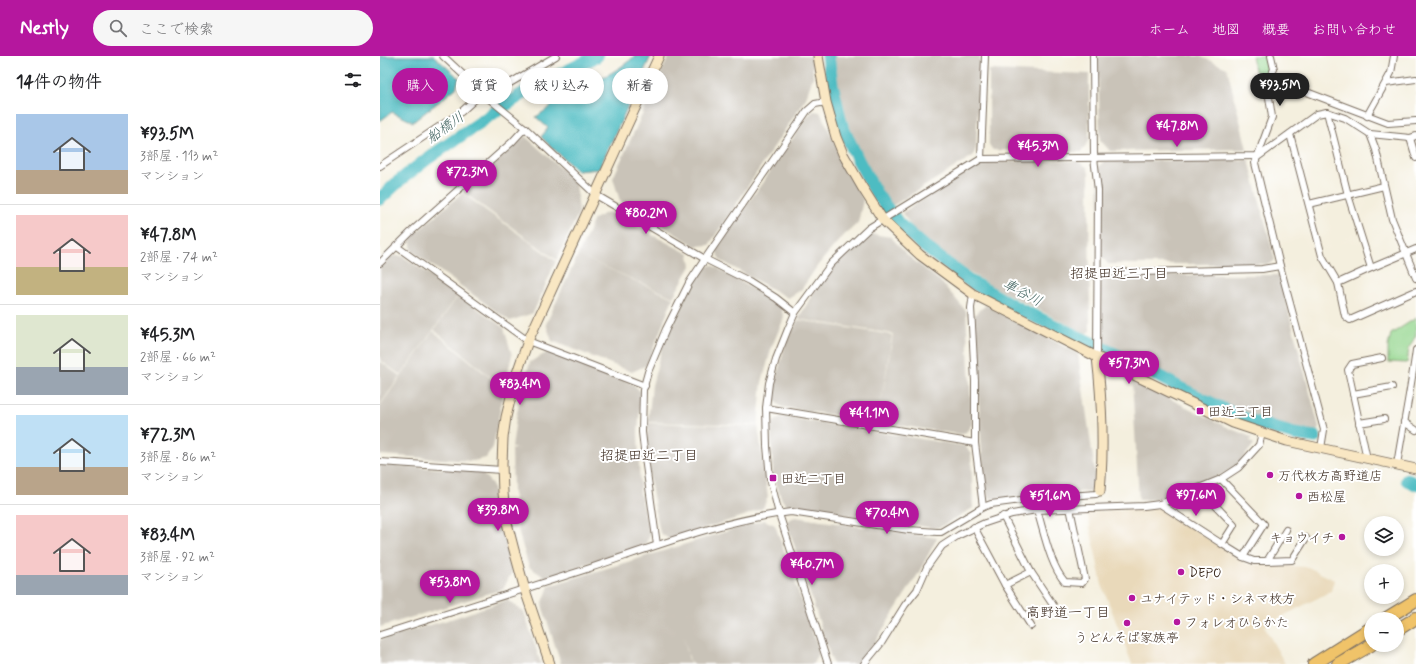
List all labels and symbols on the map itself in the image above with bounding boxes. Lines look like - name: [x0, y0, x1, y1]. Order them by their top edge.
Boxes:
- pin: ¥93.5M: [1247, 73, 1313, 107]
- water label: 船橋川: [423, 108, 468, 147]
- pin: ¥47.8M: [1144, 114, 1210, 148]
- pin: ¥45.3M: [1005, 134, 1071, 168]
- pin: ¥72.3M: [434, 160, 500, 194]
- pin: ¥80.2M: [613, 201, 679, 235]
- district label: 招提田近三丁目: [1070, 265, 1168, 283]
- water label: 車谷川: [1000, 275, 1045, 311]
- pin: ¥57.3M: [1096, 351, 1162, 385]
- pin: ¥83.4M: [487, 372, 553, 406]
- pin: ¥41.1M: [836, 401, 902, 435]
- place label: 田近三丁目: [1208, 404, 1273, 421]
- marker: 田近三丁目: [1195, 406, 1205, 416]
- district label: 招提田近二丁目: [600, 447, 698, 465]
- place label: 万代枚方高野道店: [1278, 468, 1382, 485]
- marker: 万代枚方高野道店: [1265, 470, 1275, 480]
- place label: 田近二丁目: [781, 471, 846, 488]
- marker: 田近二丁目: [768, 473, 778, 483]
- pin: ¥97.6M: [1163, 483, 1229, 517]
- pin: ¥51.6M: [1017, 484, 1083, 518]
- place label: 西松屋: [1307, 489, 1346, 506]
- marker: 西松屋: [1294, 491, 1304, 501]
- pin: ¥39.8M: [465, 498, 531, 532]
- pin: ¥70.4M: [854, 501, 920, 535]
- place label: キョウイチ: [1270, 530, 1334, 547]
- marker: キョウイチ: [1337, 532, 1347, 542]
- pin: ¥40.7M: [779, 552, 845, 586]
- place label: DEPO: [1189, 565, 1222, 582]
- marker: DEPO: [1176, 567, 1186, 577]
- pin: ¥53.8M: [417, 570, 483, 604]
- place label: ユナイテッド・シネマ枚方: [1140, 591, 1295, 608]
- marker: ユナイテッド・シネマ枚方: [1127, 593, 1137, 603]
- district label: 高野道一丁目: [1026, 604, 1110, 622]
- place label: フォレオひらかた: [1185, 615, 1289, 632]
- marker: フォレオひらかた: [1172, 617, 1182, 627]
- marker: うどんそば家族亭: [1122, 618, 1132, 628]
- place label: うどんそば家族亭: [1075, 630, 1179, 647]

